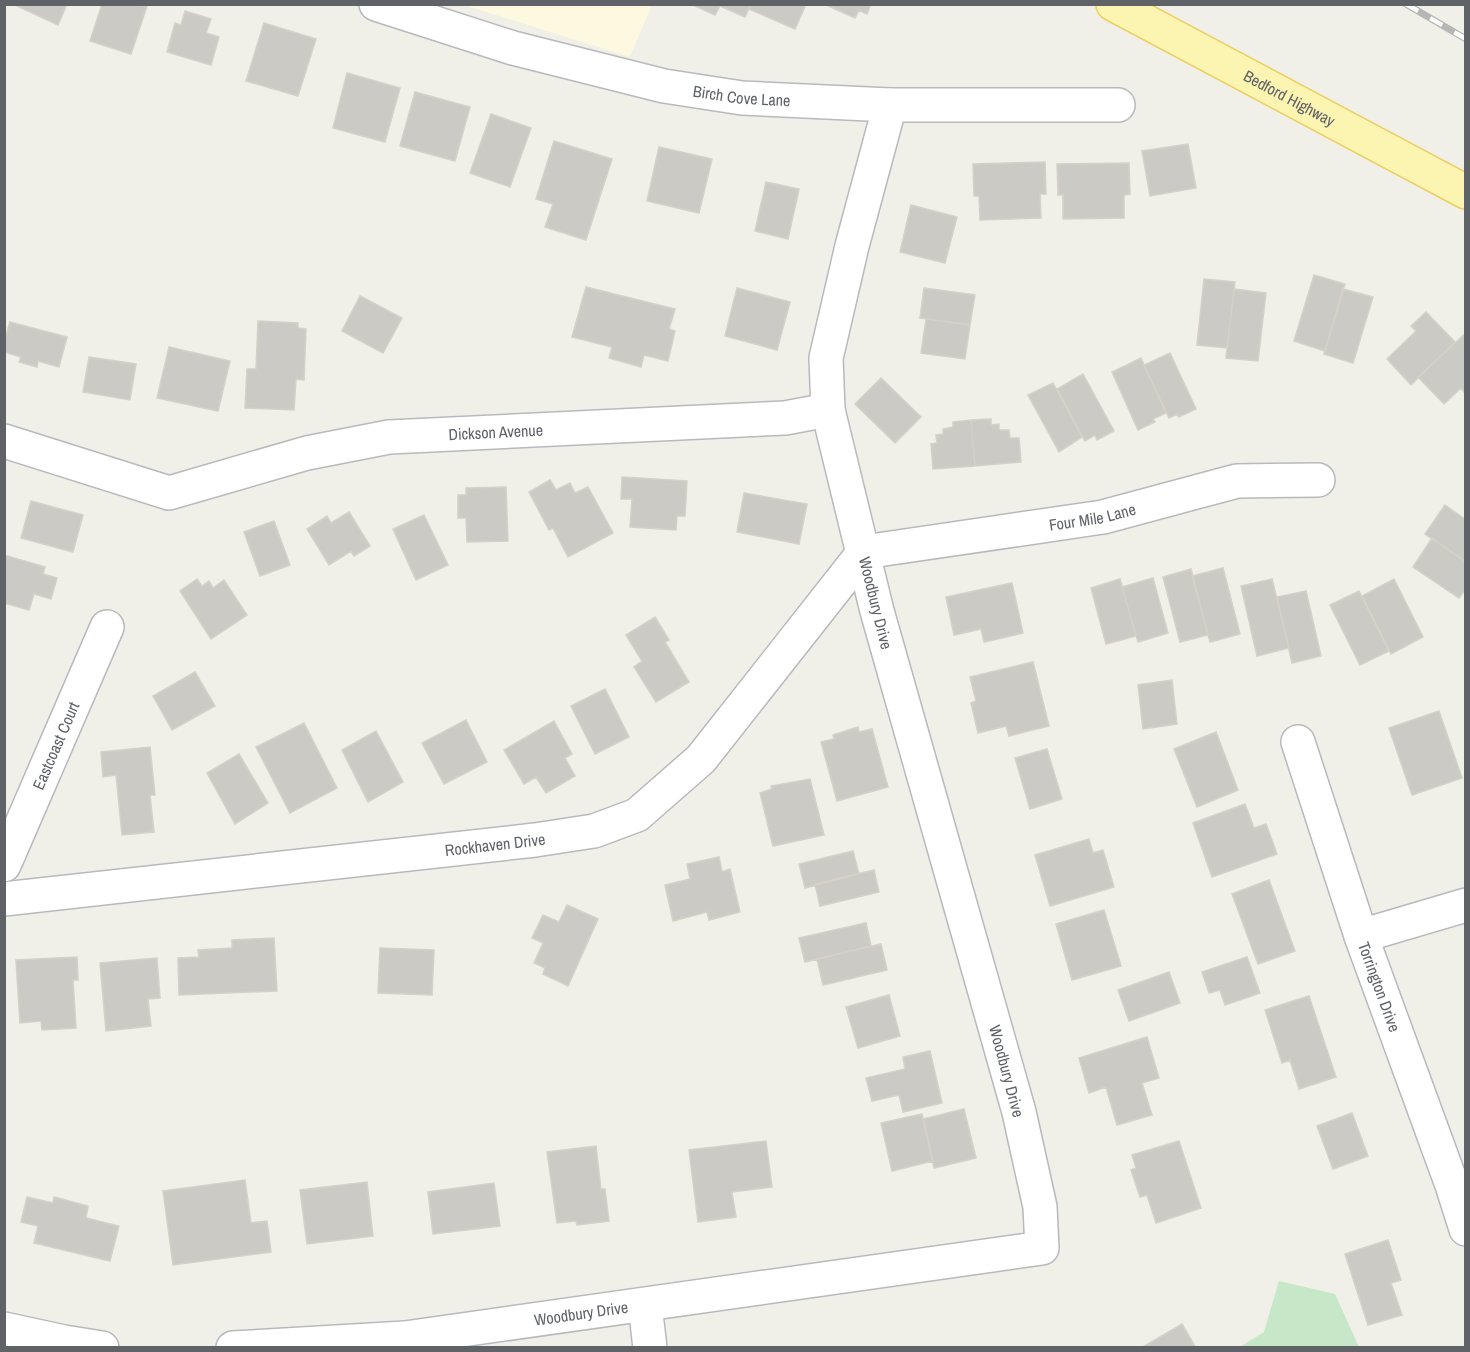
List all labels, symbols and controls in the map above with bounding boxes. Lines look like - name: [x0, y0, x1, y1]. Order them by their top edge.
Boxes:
- street label: Bedford Highway: [1240, 65, 1340, 132]
- street label: Birch Cove Lane: [691, 80, 791, 111]
- street label: Dickson Avenue: [448, 419, 543, 445]
- street label: Four Mile Lane: [1048, 498, 1138, 536]
- street label: Woodbury Drive: [854, 554, 898, 652]
- street label: Eastcoast Court: [27, 698, 84, 793]
- street label: Rockhaven Drive: [444, 828, 547, 861]
- street label: Torrington Drive: [1353, 939, 1406, 1035]
- street label: Woodbury Drive: [984, 1022, 1030, 1120]
- street label: Woodbury Drive: [533, 1296, 629, 1331]

